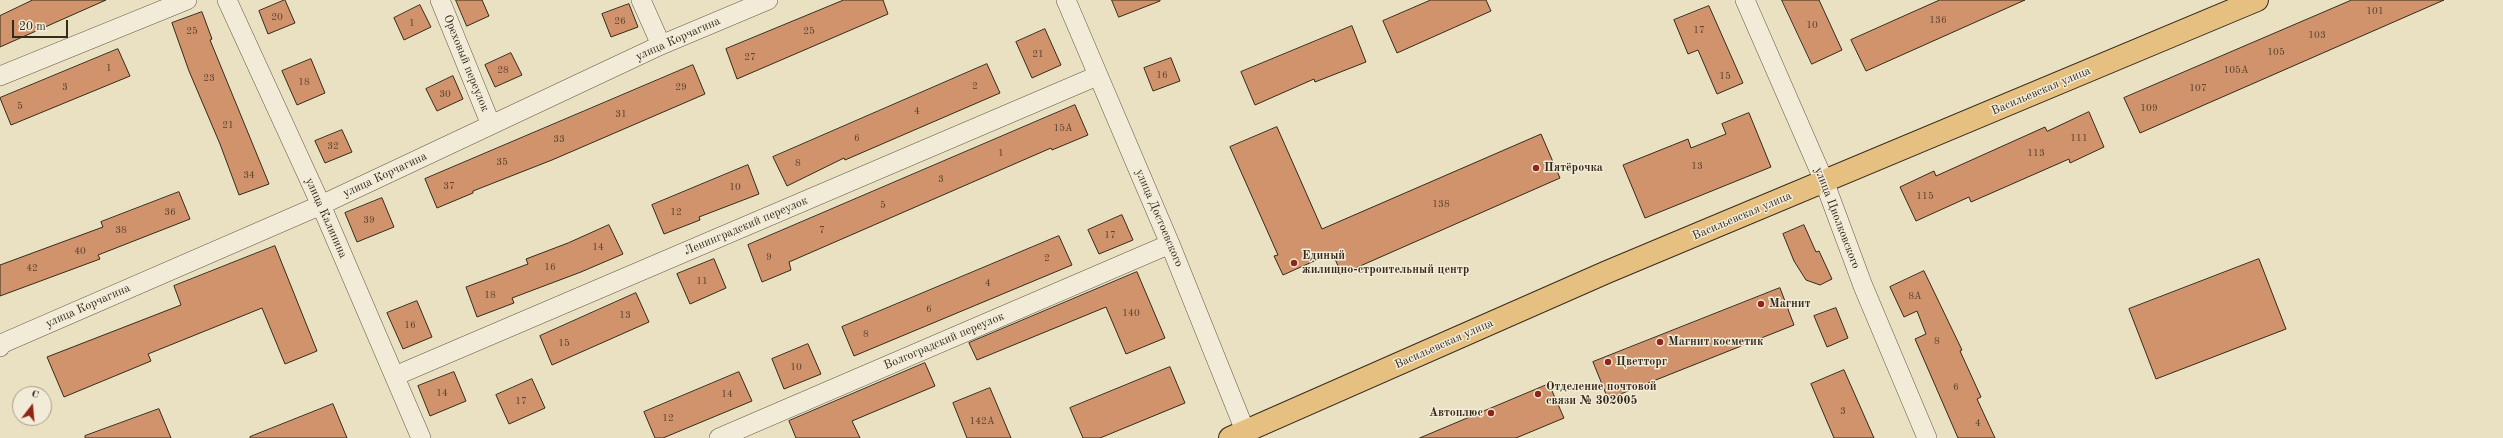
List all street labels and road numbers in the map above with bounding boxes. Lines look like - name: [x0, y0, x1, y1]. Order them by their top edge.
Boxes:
- street label: Ореховый переулок: [440, 13, 492, 113]
- street label: улица Корчагина: [633, 14, 723, 64]
- street label: Васильевская улица: [1989, 64, 2093, 118]
- street label: улица Корчагина: [341, 149, 429, 201]
- street label: улица Циолковского: [1811, 165, 1863, 271]
- street label: улица Достоевского: [1132, 167, 1186, 269]
- street label: улица Калинина: [302, 175, 350, 261]
- street label: Васильевская улица: [1690, 189, 1794, 243]
- street label: Ленинградский переулок: [682, 193, 810, 259]
- street label: улица Корчагина: [43, 281, 133, 331]
- street label: Волгоградский переулок: [882, 309, 1006, 373]
- street label: Васильевская улица: [1393, 316, 1495, 372]

